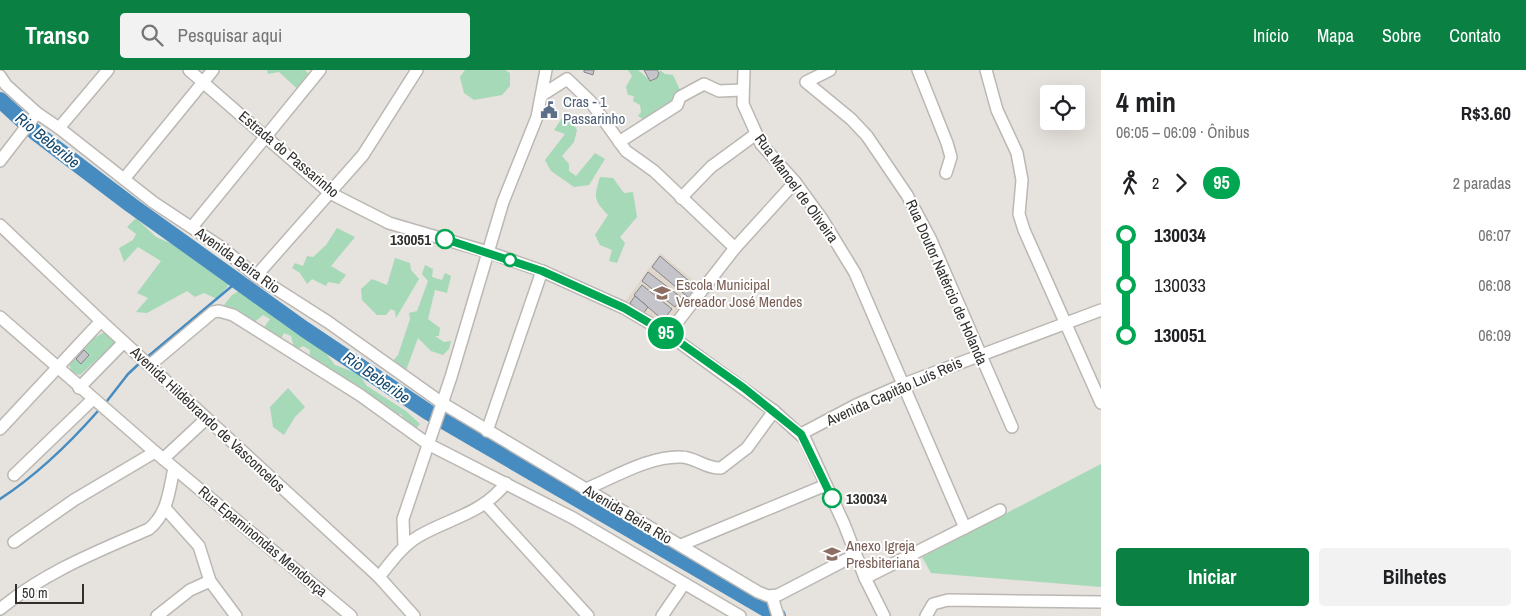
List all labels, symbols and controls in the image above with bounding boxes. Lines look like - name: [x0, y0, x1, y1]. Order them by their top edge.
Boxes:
- search box: [120, 13, 470, 58]
- text: Transo: [25, 19, 90, 51]
- icon: search: [138, 21, 166, 49]
- text: Pesquisar aqui: [178, 22, 282, 48]
- text: Início: [1253, 23, 1289, 48]
- text: Mapa: [1317, 23, 1354, 48]
- text: Sobre: [1382, 23, 1421, 48]
- text: Contato: [1449, 23, 1501, 48]
- text: 4 min: [1116, 83, 1176, 121]
- map controls: [1040, 85, 1085, 130]
- button: locate: [1040, 85, 1085, 130]
- place label: Cras - 1 Passarinho: [563, 91, 625, 129]
- public building icon: Cras - 1 Passarinho: [539, 100, 559, 120]
- text: R$3.60: [1461, 100, 1511, 126]
- street label: Estrada do Passarinho: [234, 106, 344, 202]
- water label: Rio Beberibe: [11, 107, 85, 173]
- text: 06:05 – 06:09 · Ônibus: [1116, 121, 1250, 143]
- street label: Rua Manoel de Oliveira: [750, 129, 844, 247]
- icon: walk: [1116, 169, 1144, 197]
- icon: forward: [1167, 169, 1195, 197]
- text: 95: [1213, 170, 1230, 195]
- text: 2: [1152, 172, 1159, 194]
- text: 2 paradas: [1453, 172, 1511, 194]
- street label: Rua Doutor Natércio de Holanda: [901, 196, 993, 368]
- street label: Avenida Beira Rio: [190, 221, 285, 298]
- text: 130034: [1154, 222, 1206, 248]
- text: 06:07: [1478, 224, 1511, 246]
- place label: 130051: [390, 229, 431, 250]
- marker: 130051: [435, 229, 455, 249]
- unlabelled marker: [503, 253, 517, 267]
- text: 130033: [1154, 272, 1206, 298]
- place label: Escola Municipal Vereador José Mendes: [676, 274, 803, 312]
- text: 06:08: [1478, 274, 1511, 296]
- school or university icon: Escola Municipal Vereador José Mendes: [652, 283, 672, 303]
- line badge: 95: [644, 317, 688, 349]
- text: 95: [658, 320, 674, 345]
- text: 130051: [1154, 322, 1206, 348]
- text: 06:09: [1478, 324, 1511, 346]
- street label: Avenida Hildebrando de Vasconcelos: [125, 341, 290, 496]
- water label: Rio Beberibe: [339, 346, 415, 408]
- street label: Avenida Capitão Luís Reis: [822, 352, 965, 431]
- street label: Avenida Beira Rio: [579, 479, 677, 549]
- street label: Rua Epaminondas Mendonça: [194, 481, 332, 601]
- marker: 130034: [822, 488, 842, 508]
- place label: 130034: [846, 488, 887, 509]
- place label: Anexo Igreja Presbiteriana: [845, 535, 920, 573]
- school or university icon: Anexo Igreja Presbiteriana: [822, 544, 842, 564]
- button: Iniciar: [1116, 548, 1309, 606]
- button: Bilhetes: [1319, 548, 1511, 606]
- scale bar: [15, 581, 84, 604]
- text: 50 m: [22, 584, 48, 602]

